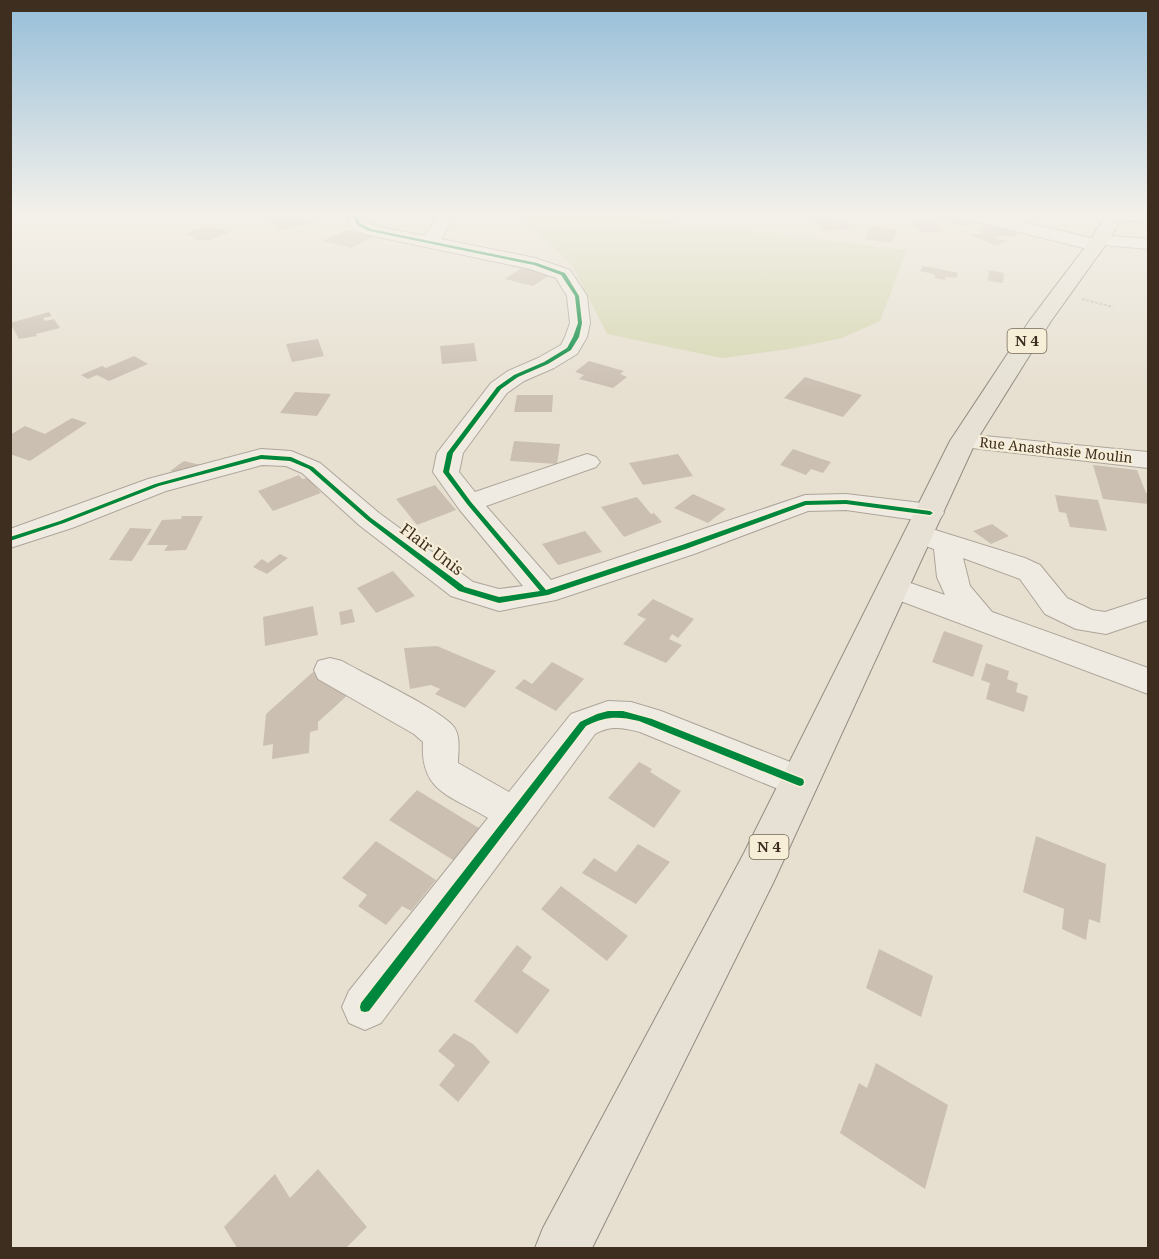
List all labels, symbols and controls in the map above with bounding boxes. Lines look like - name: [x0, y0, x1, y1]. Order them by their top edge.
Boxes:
- road number: N 4: [1008, 329, 1046, 353]
- street label: Rue Anasthasie Moulin: [979, 432, 1134, 467]
- street label: Flair Unis: [396, 518, 468, 580]
- road number: N 4: [750, 835, 788, 859]

